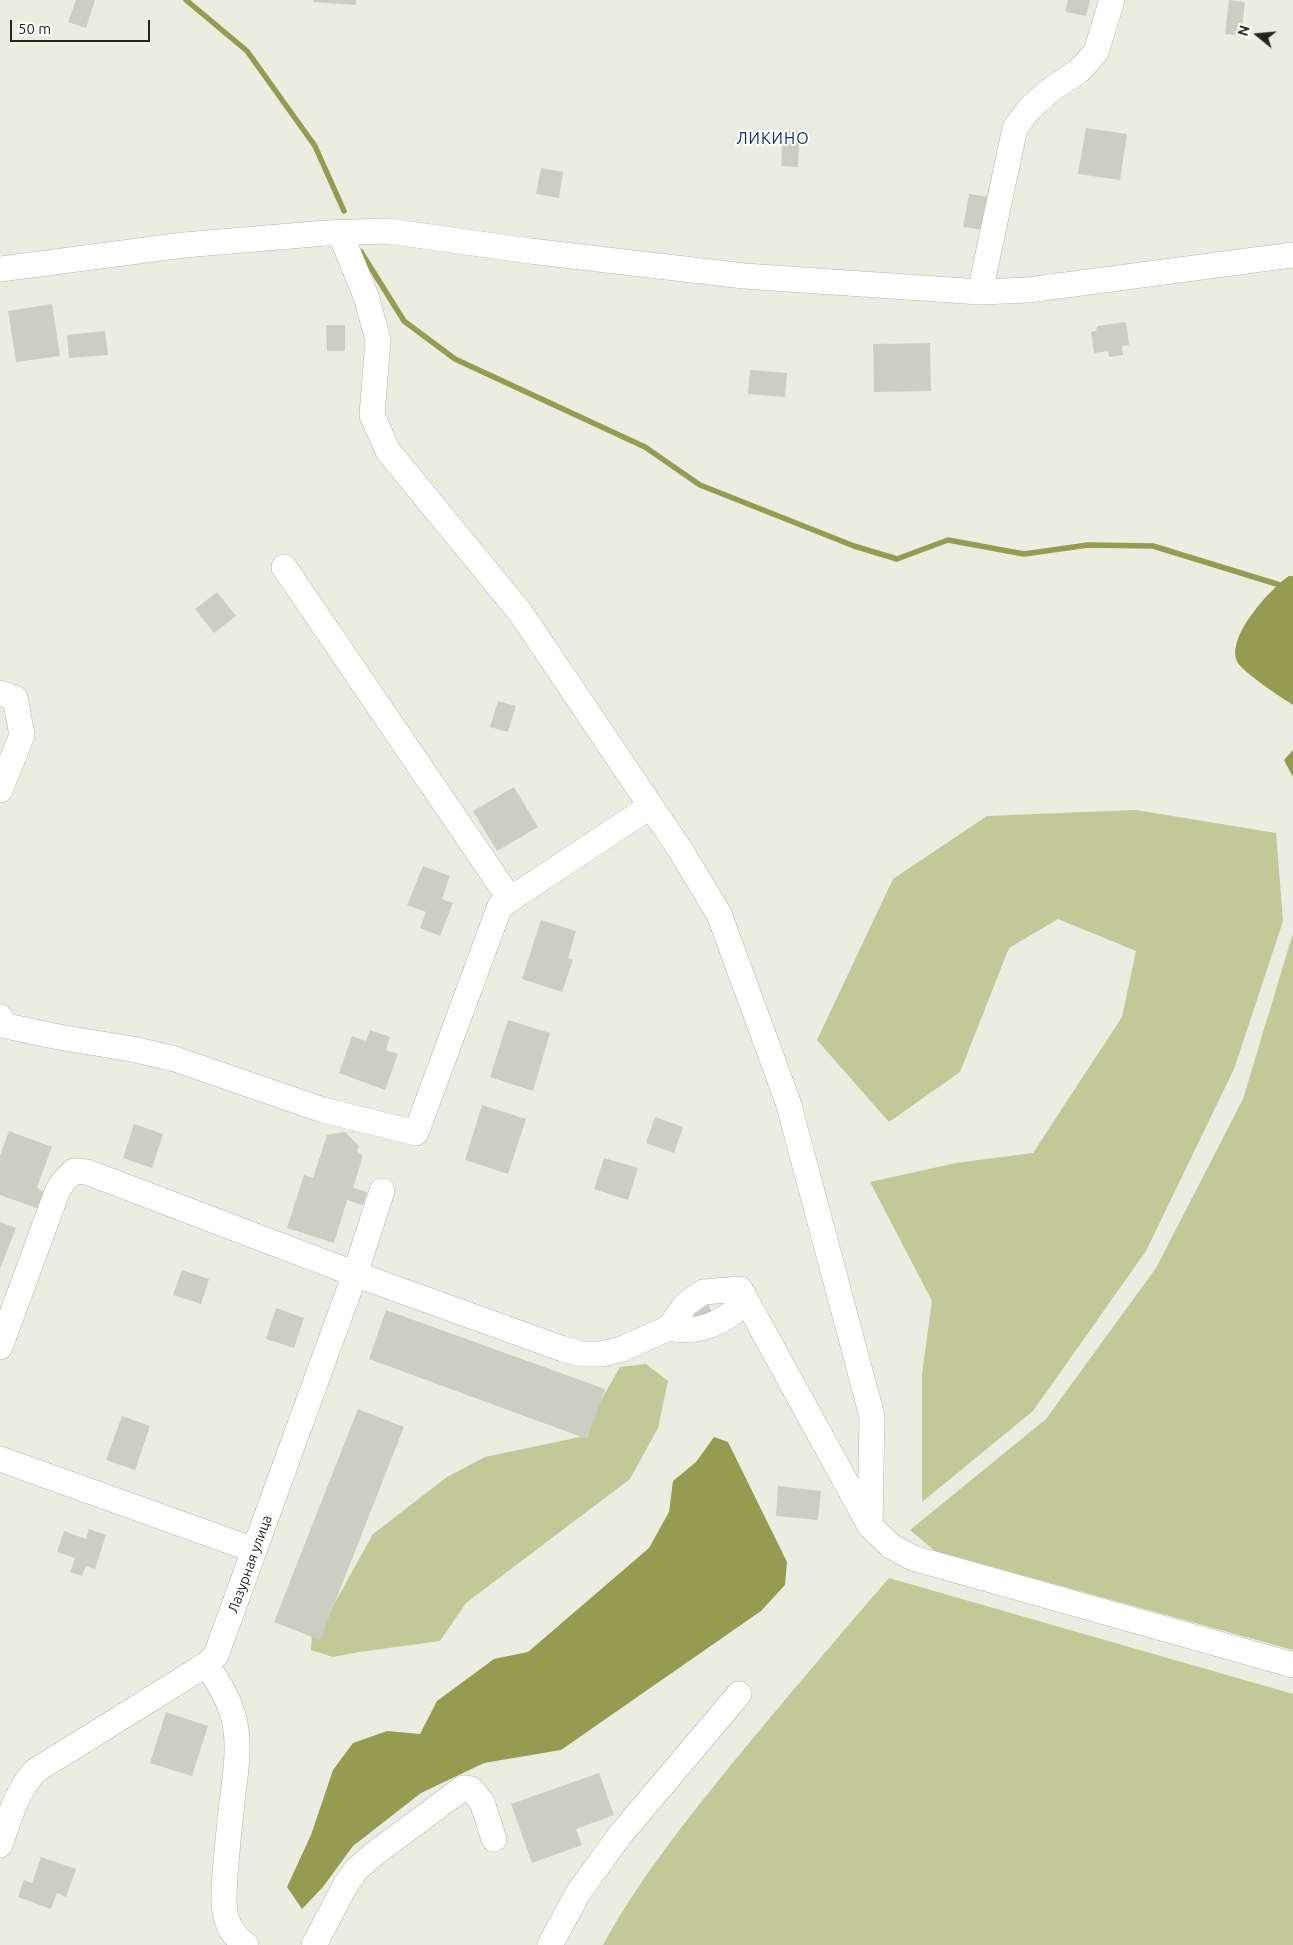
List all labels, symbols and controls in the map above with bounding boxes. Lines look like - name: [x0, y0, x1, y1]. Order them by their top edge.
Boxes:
- scale bar: [12, 10, 152, 42]
- north arrow: [1233, 10, 1283, 60]
- text: 50 m: [18, 20, 51, 37]
- text: N: [1234, 23, 1253, 38]
- district label: ЛИКИНО: [736, 129, 810, 149]
- street label: Лазурная улица: [225, 1513, 275, 1615]

